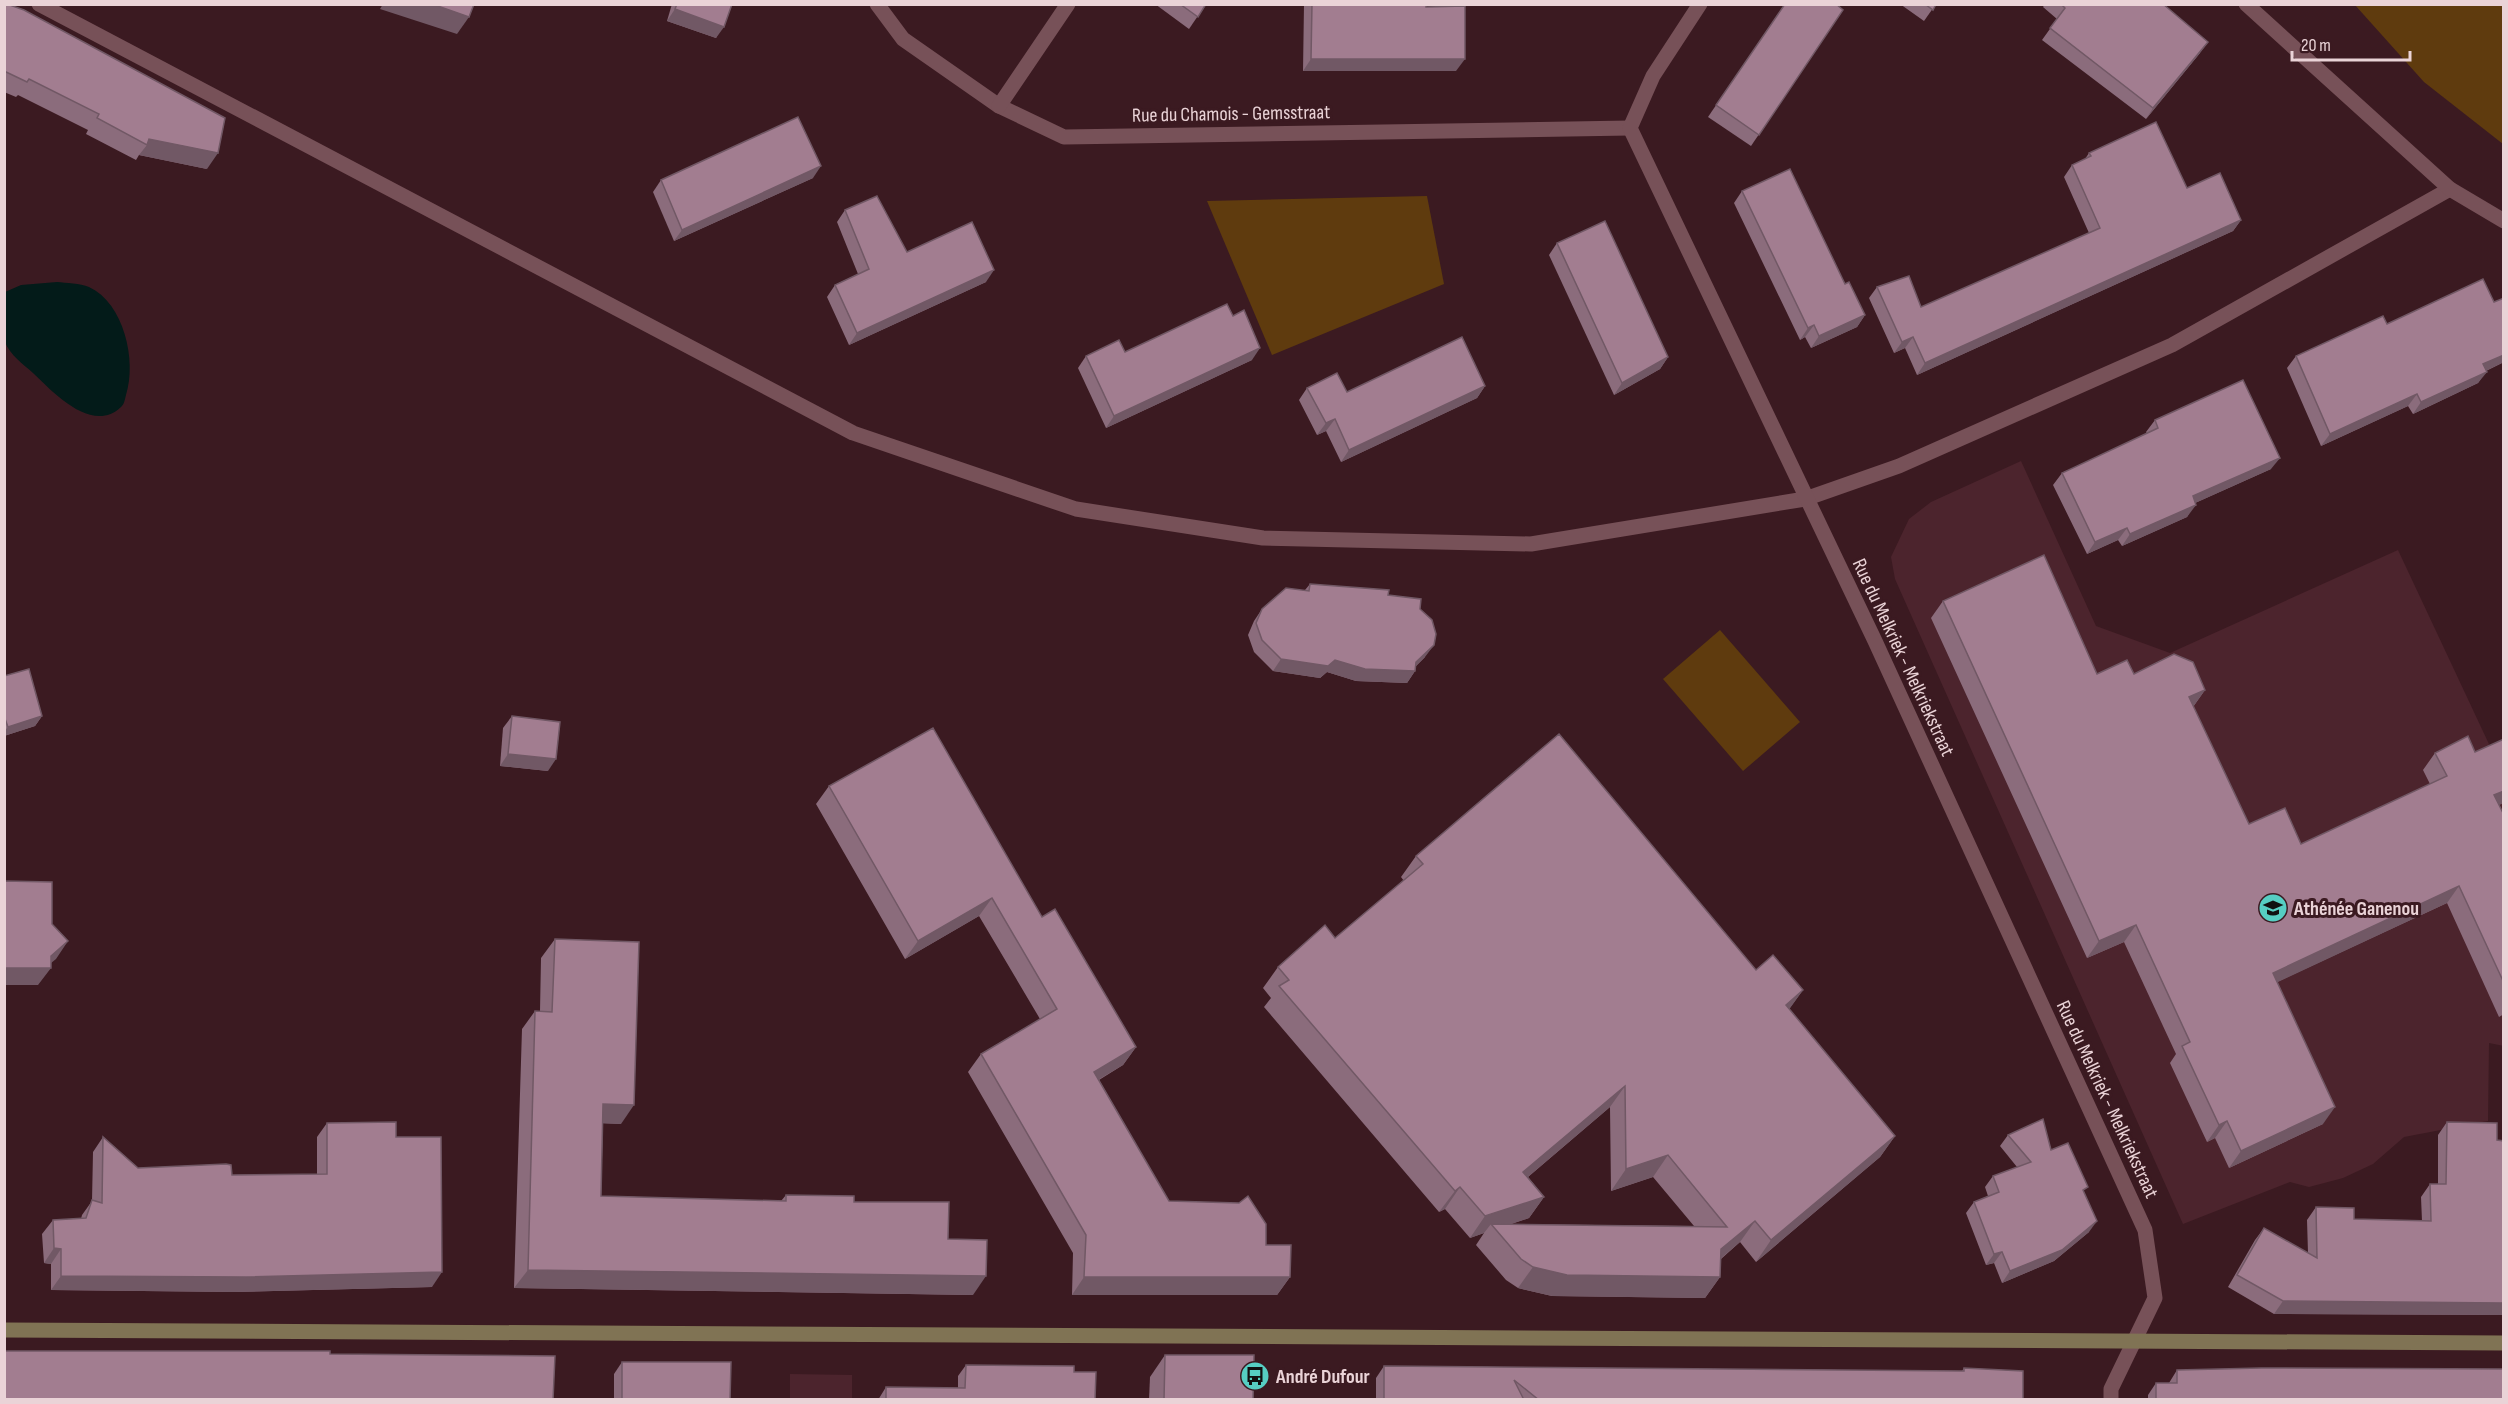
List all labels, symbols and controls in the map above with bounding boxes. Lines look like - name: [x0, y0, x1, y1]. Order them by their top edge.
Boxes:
- scale bar: [2292, 24, 2410, 62]
- text: 20 m: [2301, 35, 2331, 56]
- street label: Rue du Chamois - Gemsstraat: [1132, 100, 1330, 128]
- street label: Rue du Melkriek - Melkriekstraat: [1847, 555, 1959, 760]
- school or university icon: Athénée Ganenou: [2257, 892, 2289, 924]
- place label: Athénée Ganenou: [2293, 897, 2419, 921]
- street label: Rue du Melkriek - Melkriekstraat: [2051, 997, 2163, 1202]
- bus stop icon: André Dufour: [1239, 1360, 1271, 1392]
- place label: André Dufour: [1275, 1365, 1370, 1389]

